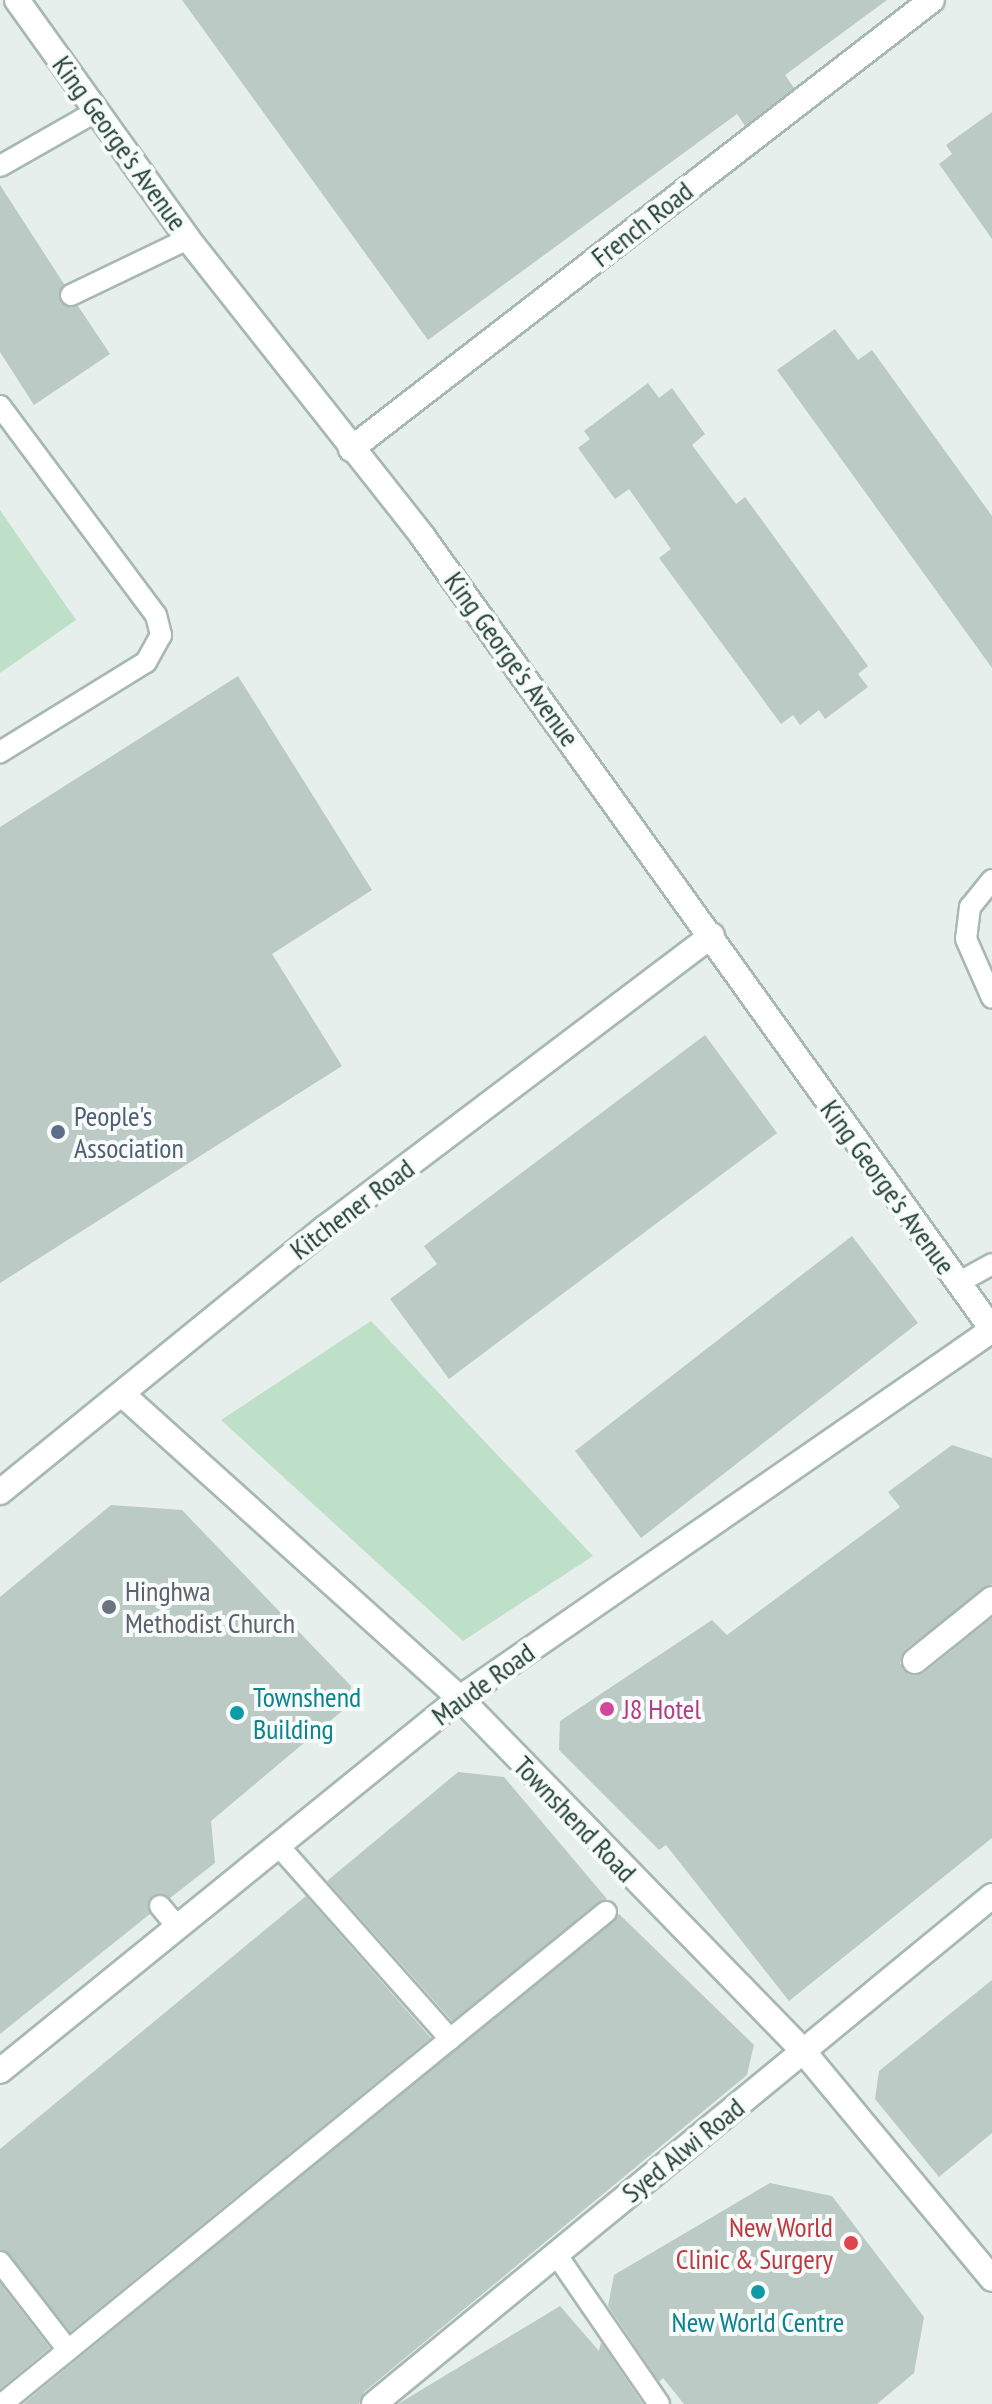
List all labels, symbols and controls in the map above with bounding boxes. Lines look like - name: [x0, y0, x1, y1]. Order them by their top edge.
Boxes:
- street label: King George's Avenue: [45, 49, 195, 237]
- street label: French Road: [585, 174, 699, 274]
- street label: King George's Avenue: [437, 565, 587, 753]
- street label: King George's Avenue: [813, 1093, 963, 1281]
- place label: People's Association: [74, 1099, 184, 1165]
- marker: People's Association: [49, 1123, 67, 1141]
- street label: Kitchener Road: [283, 1152, 421, 1266]
- place label: Hinghwa Methodist Church: [125, 1574, 295, 1640]
- marker: Hinghwa Methodist Church: [100, 1598, 118, 1616]
- street label: Maude Road: [425, 1636, 541, 1732]
- place label: Townshend Building: [253, 1680, 361, 1746]
- place label: J8 Hotel: [623, 1692, 701, 1726]
- marker: J8 Hotel: [598, 1700, 616, 1718]
- marker: Townshend Building: [228, 1704, 246, 1722]
- street label: Townshend Road: [507, 1749, 643, 1889]
- street label: Syed Alwi Road: [615, 2090, 751, 2210]
- place label: New World Clinic & Surgery: [675, 2210, 833, 2276]
- marker: New World Clinic & Surgery: [840, 2232, 862, 2254]
- marker: New World Centre: [749, 2283, 767, 2301]
- place label: New World Centre: [671, 2305, 845, 2339]

